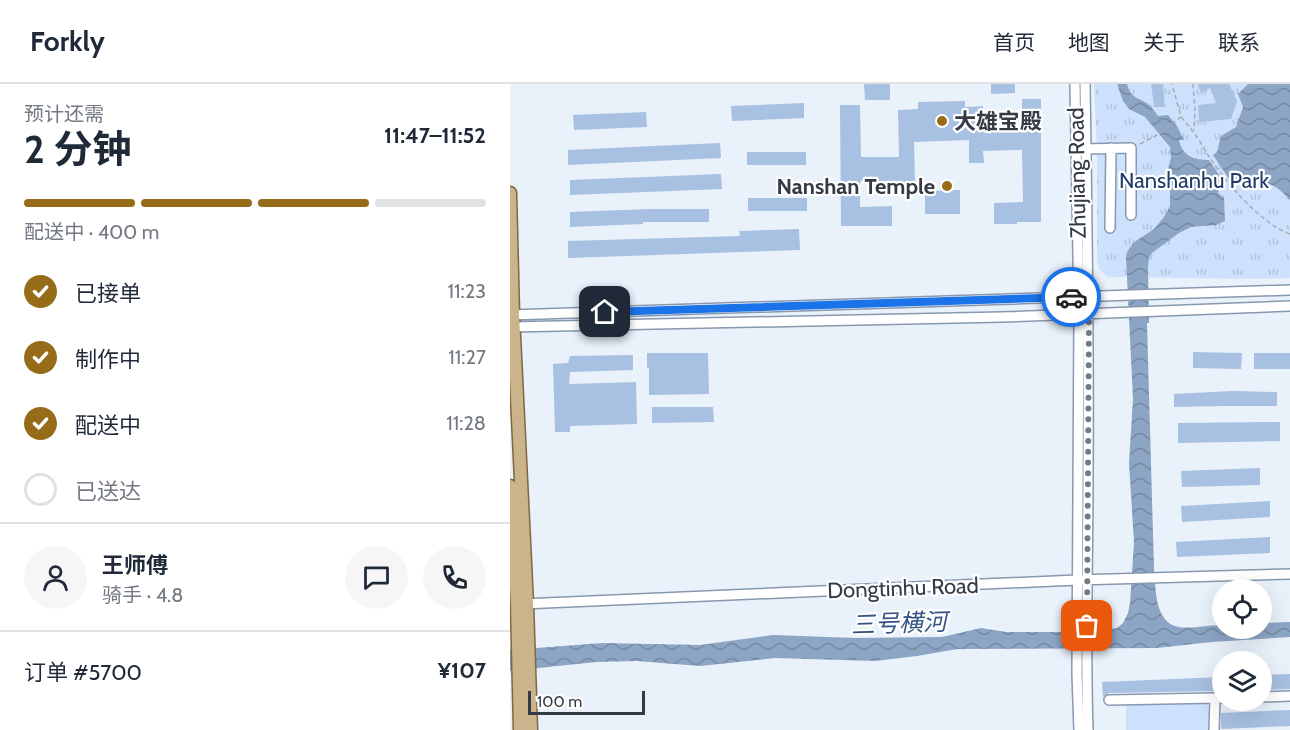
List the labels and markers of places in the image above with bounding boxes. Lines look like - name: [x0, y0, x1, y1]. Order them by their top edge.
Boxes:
- place label: 大雄宝殿: [954, 108, 1042, 135]
- marker: 大雄宝殿: [935, 114, 949, 128]
- place label: Nanshan Temple: [776, 173, 935, 200]
- marker: Nanshan Temple: [940, 179, 954, 193]
- pin: [579, 286, 630, 337]
- pin: [1061, 600, 1112, 651]

